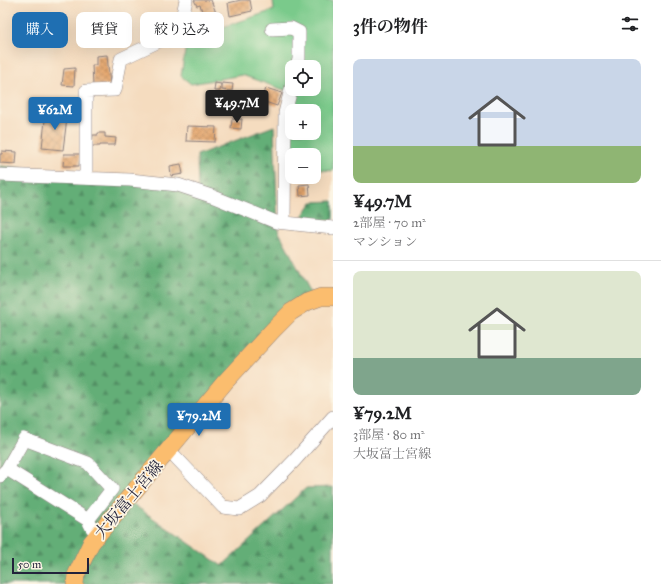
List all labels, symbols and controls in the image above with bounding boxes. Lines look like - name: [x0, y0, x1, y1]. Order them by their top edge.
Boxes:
- chip: 購入: [12, 12, 68, 48]
- chip: 賃貸: [76, 12, 132, 48]
- chip: 絞り込み: [140, 12, 224, 48]
- icon: filters: [619, 13, 641, 35]
- text: 3件の物件: [353, 16, 428, 37]
- map controls: [285, 60, 321, 184]
- button: locate: [285, 60, 321, 96]
- icon: home: [461, 85, 533, 157]
- pin: ¥49.7M: [204, 90, 270, 124]
- text: ¥49.7M: [214, 95, 260, 111]
- pin: ¥62M: [31, 97, 79, 131]
- text: ¥62M: [37, 102, 73, 118]
- button: +: [285, 104, 321, 140]
- button: −: [285, 148, 321, 184]
- text: ¥49.7M: [353, 191, 412, 212]
- text: 2部屋 · 70 m²: [353, 215, 426, 231]
- text: マンション: [353, 234, 417, 250]
- icon: home: [461, 297, 533, 369]
- pin: ¥79.2M: [166, 403, 232, 437]
- text: ¥79.2M: [353, 403, 412, 424]
- text: ¥79.2M: [177, 408, 221, 424]
- text: 3部屋 · 80 m²: [353, 427, 425, 443]
- text: 大坂富士宮線: [353, 446, 431, 462]
- street label: 大坂富士宮線: [90, 456, 167, 542]
- scale bar: [12, 556, 89, 575]
- text: 50 m: [18, 558, 41, 571]

